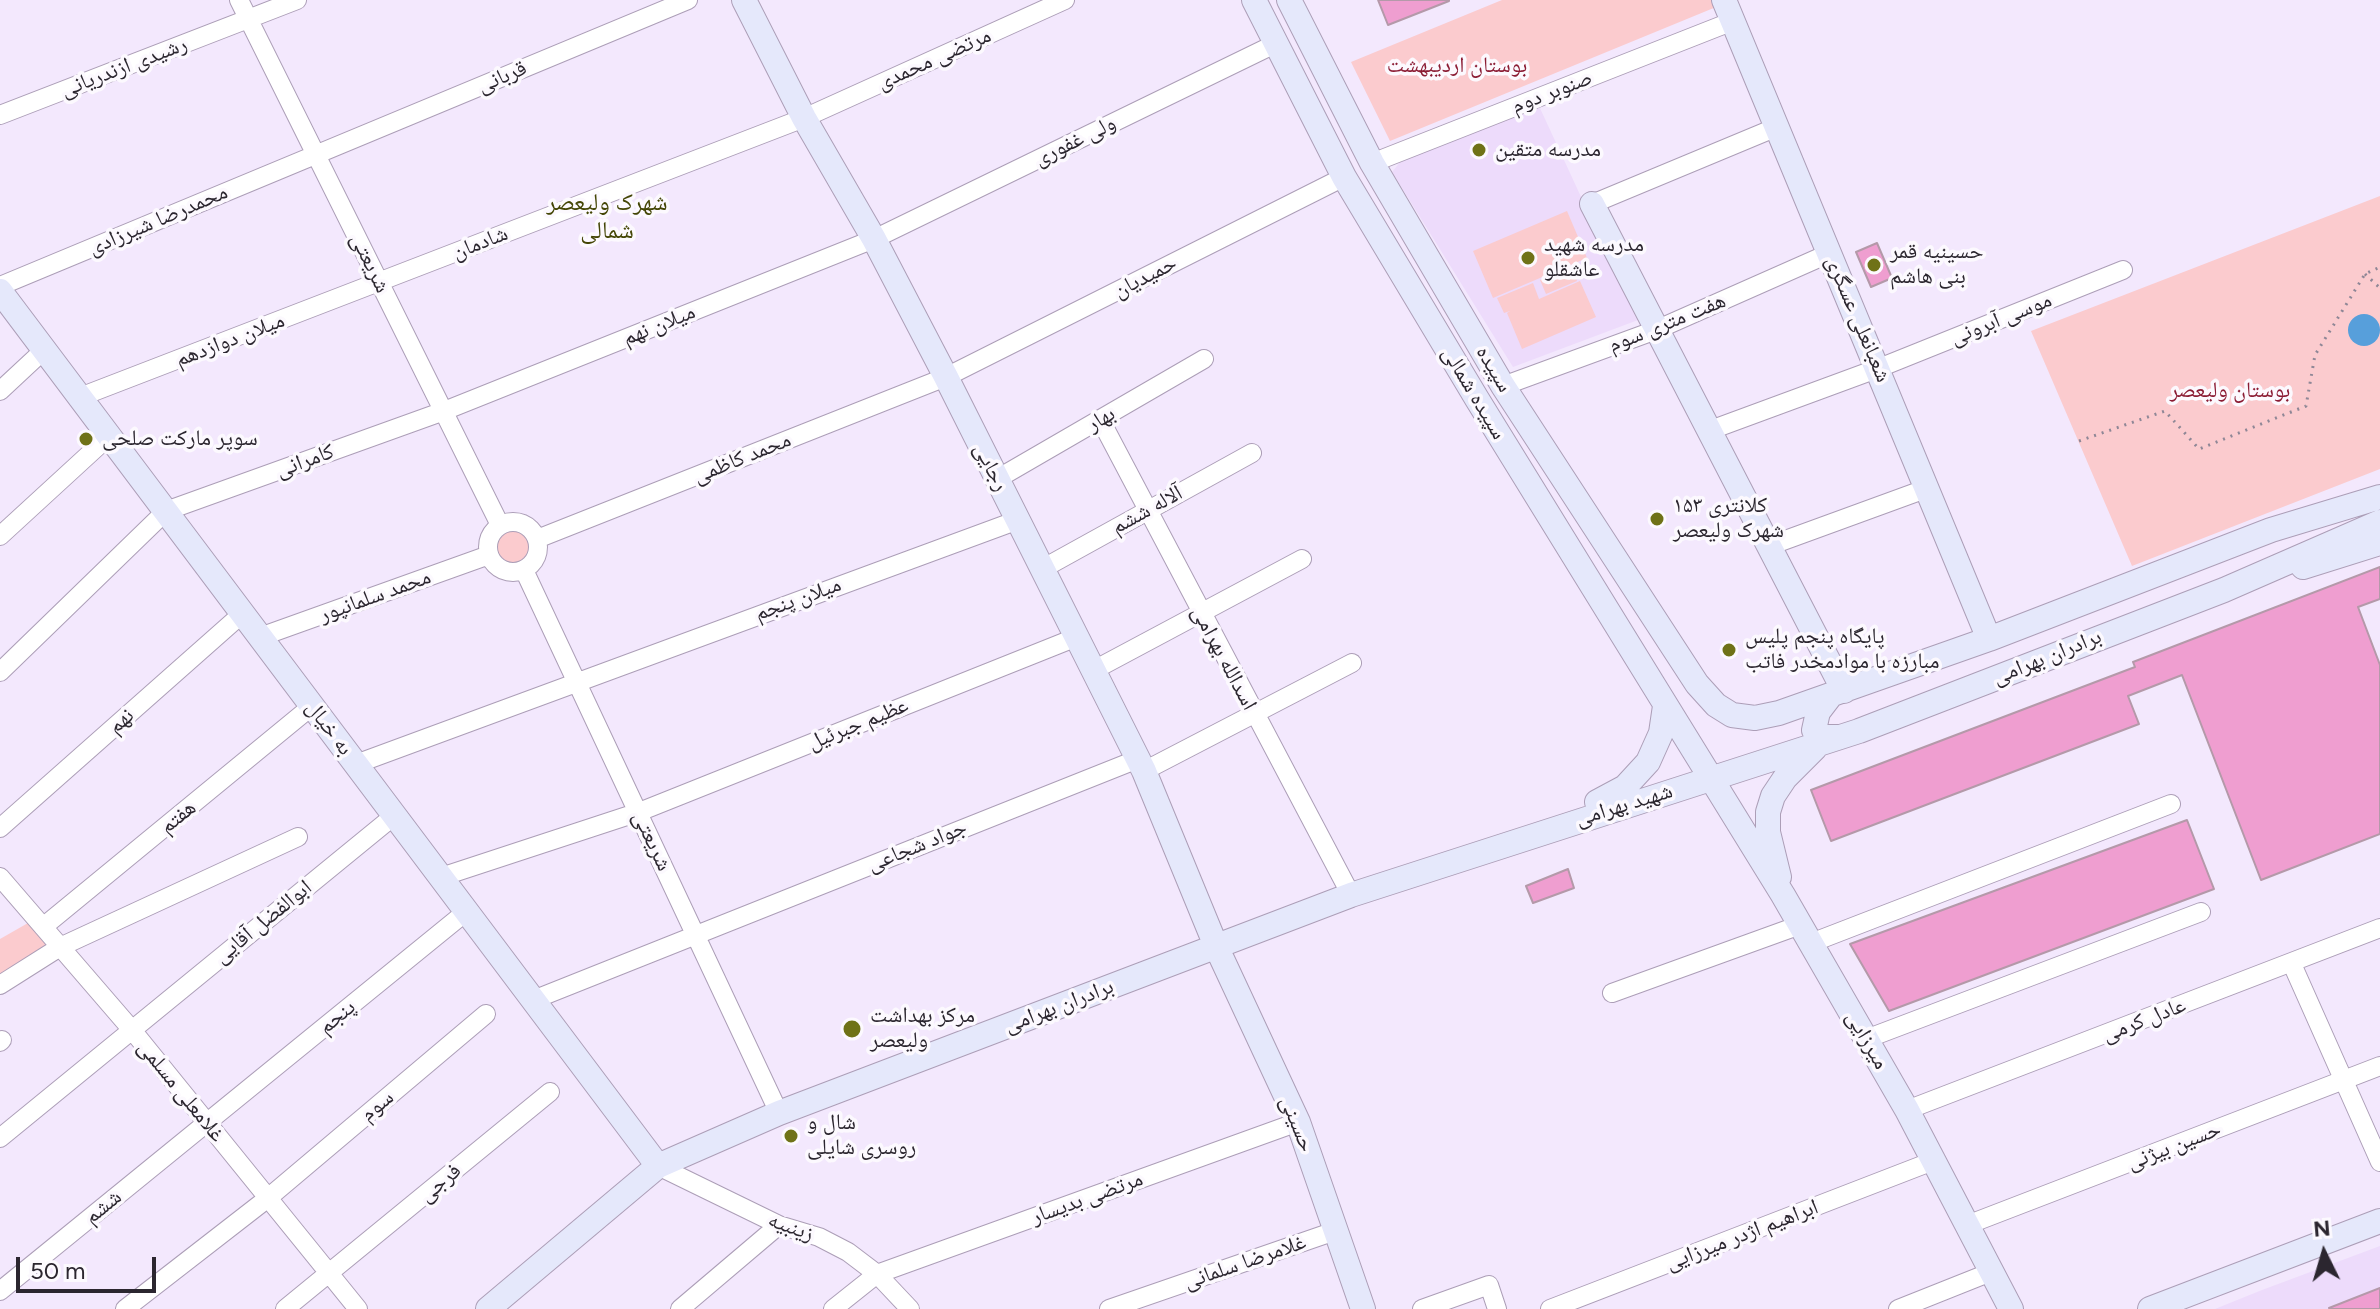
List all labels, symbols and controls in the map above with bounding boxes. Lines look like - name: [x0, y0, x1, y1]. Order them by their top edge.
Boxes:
- street label: مرتضی محمدی: [873, 22, 995, 96]
- street label: رشیدی ازندریانی: [57, 31, 191, 103]
- park label: بوستان اردیبهشت: [1387, 53, 1527, 79]
- street label: قربانی: [473, 55, 531, 99]
- street label: صنوبر دوم: [1508, 65, 1596, 119]
- street label: ولی غفوری: [1030, 110, 1120, 172]
- place label: مدرسه متقین: [1495, 137, 1601, 163]
- marker: مدرسه متقین: [1470, 141, 1488, 159]
- street label: محمدرضا شیرزادی: [84, 179, 232, 261]
- district label: شهرک ولیعصر شمالی: [546, 189, 668, 245]
- street label: شادمان: [448, 220, 512, 266]
- street label: شریعتی: [344, 229, 396, 297]
- place label: مدرسه شهید عاشقلو: [1544, 232, 1644, 284]
- place label: حسینیه قمر بنی هاشم: [1890, 239, 1983, 290]
- marker: مدرسه شهید عاشقلو: [1519, 249, 1537, 267]
- street label: حمیدیان: [1109, 250, 1181, 304]
- street label: شعبانعلی عسگری: [1819, 252, 1897, 386]
- marker: حسینیه قمر بنی هاشم: [1865, 256, 1883, 274]
- street label: هفت متری سوم: [1604, 287, 1730, 359]
- street label: موسی آبرونی: [1946, 287, 2056, 351]
- street label: میلان نهم: [619, 299, 699, 351]
- street label: میلان دوازدهم: [172, 307, 288, 373]
- street label: سپیده: [1470, 341, 1518, 397]
- street label: سپیده شمالی: [1436, 342, 1512, 444]
- park label: بوستان ولیعصر: [2170, 378, 2290, 404]
- street label: بهار: [1082, 400, 1120, 438]
- place label: سوپر مارکت صلحی: [102, 426, 258, 452]
- street label: محمد کاظمی: [689, 426, 795, 490]
- marker: سوپر مارکت صلحی: [77, 430, 95, 448]
- street label: کامرانی: [272, 438, 338, 484]
- street label: رجایی: [968, 438, 1014, 496]
- street label: آلاله ششم: [1107, 480, 1187, 540]
- place label: کلانتری ۱۵۳ شهرک ولیعصر: [1673, 493, 1784, 544]
- marker: کلانتری ۱۵۳ شهرک ولیعصر: [1648, 510, 1666, 528]
- street label: محمد سلمانپور: [316, 564, 434, 628]
- street label: میلان پنجم: [751, 571, 845, 627]
- street label: اسدالله بهرامی: [1185, 601, 1263, 715]
- street label: برادران بهرامی: [1989, 623, 2105, 691]
- place label: پایگاه پنجم پلیس مبارزه با موادمخدر فاتب: [1745, 624, 1940, 676]
- marker: پایگاه پنجم پلیس مبارزه با موادمخدر فاتب: [1720, 641, 1738, 659]
- street label: عظیم جبرئیل: [804, 692, 912, 756]
- street label: به خیال: [300, 695, 358, 761]
- street label: نهم: [103, 702, 139, 740]
- street label: شهید بهرامی: [1572, 778, 1676, 832]
- street label: هفتم: [154, 794, 202, 840]
- street label: شریعتی: [627, 807, 677, 875]
- street label: جواد شجاعی: [863, 814, 971, 878]
- street label: ابوالفضل آقایی: [209, 875, 317, 969]
- street label: برادران بهرامی: [1001, 973, 1117, 1039]
- street label: عادل کرمی: [2098, 992, 2190, 1048]
- street label: پنجم: [313, 994, 361, 1040]
- place label: مرکز بهداشت ولیعصر: [870, 1003, 975, 1054]
- street label: میرزایی: [1840, 1006, 1894, 1074]
- marker: مرکز بهداشت ولیعصر: [841, 1018, 863, 1040]
- street label: غلامعلی مسلمی: [132, 1035, 230, 1147]
- street label: سوم: [355, 1084, 399, 1128]
- street label: حسینی: [1274, 1092, 1320, 1156]
- place label: شال و روسری شایلی: [807, 1110, 916, 1162]
- street label: حسین بیژنی: [2123, 1116, 2225, 1176]
- marker: شال و روسری شایلی: [782, 1127, 800, 1145]
- street label: فرجی: [413, 1158, 467, 1208]
- street label: مرتضی بدیسار: [1028, 1166, 1146, 1230]
- street label: ششم: [79, 1184, 127, 1230]
- street label: ابراهیم اژدر میرزایی: [1662, 1194, 1822, 1276]
- street label: زینبیه: [765, 1207, 817, 1247]
- north arrow: [2284, 1213, 2364, 1293]
- text: N: [2312, 1214, 2332, 1243]
- street label: غلامرضا سلمانی: [1180, 1229, 1310, 1295]
- scale bar: [20, 1241, 160, 1291]
- text: 50 m: [30, 1256, 86, 1285]

